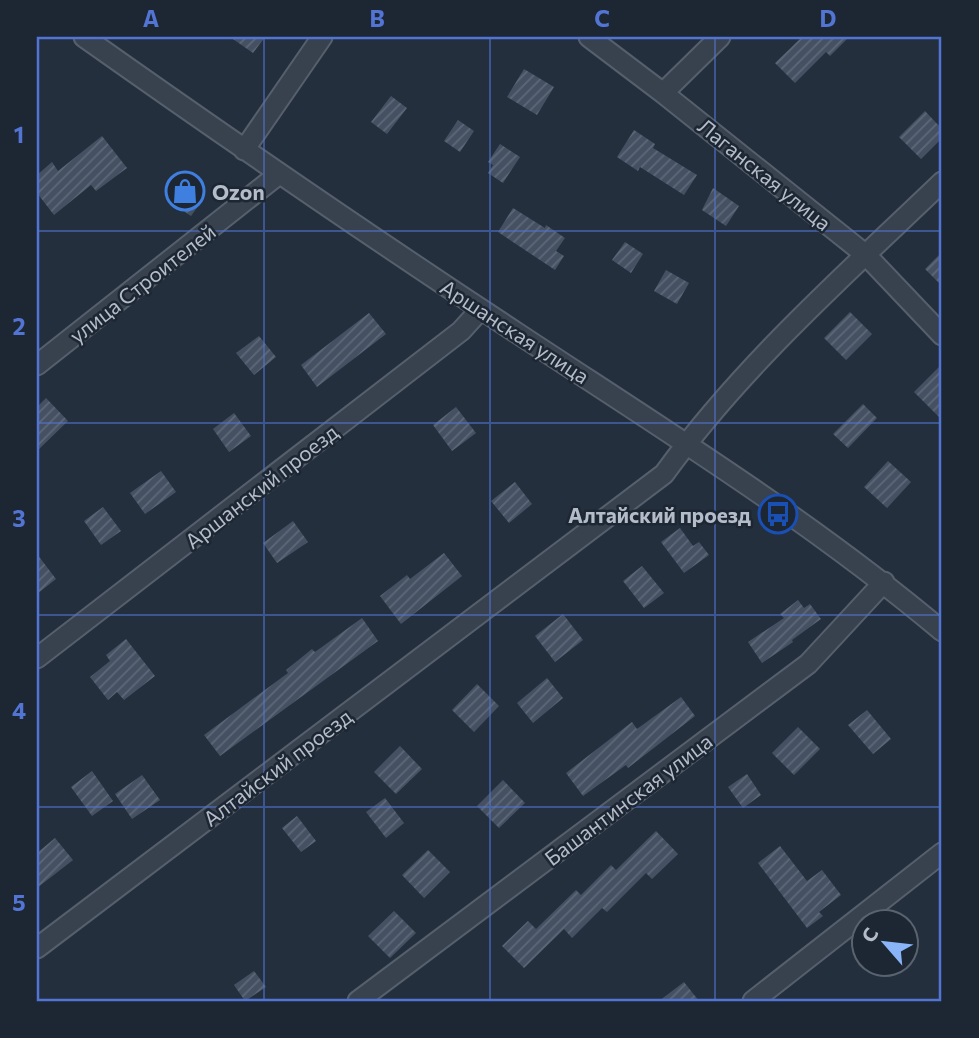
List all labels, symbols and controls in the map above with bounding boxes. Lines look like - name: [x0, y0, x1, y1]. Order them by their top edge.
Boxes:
- text: A: [143, 4, 160, 32]
- text: B: [369, 4, 385, 32]
- text: C: [594, 4, 610, 32]
- text: D: [820, 4, 837, 32]
- street label: Лаганская улица: [694, 113, 836, 235]
- text: 1: [14, 120, 24, 148]
- shop icon: Ozon: [164, 170, 206, 212]
- place label: Ozon: [212, 179, 265, 204]
- street label: улица Строителей: [64, 218, 220, 348]
- street label: Аршанская улица: [436, 274, 594, 388]
- text: 2: [12, 312, 26, 340]
- street label: Аршанский проезд: [180, 419, 342, 553]
- bus stop icon: Алтайский проезд: [757, 493, 799, 535]
- place label: Алтайский проезд: [568, 502, 751, 527]
- text: 3: [12, 504, 26, 532]
- text: 4: [12, 696, 26, 724]
- street label: Алтайский проезд: [198, 703, 356, 831]
- street label: Башантинская улица: [539, 728, 717, 870]
- text: 5: [12, 888, 26, 916]
- north arrow: [850, 908, 920, 978]
- text: С: [856, 924, 883, 946]

